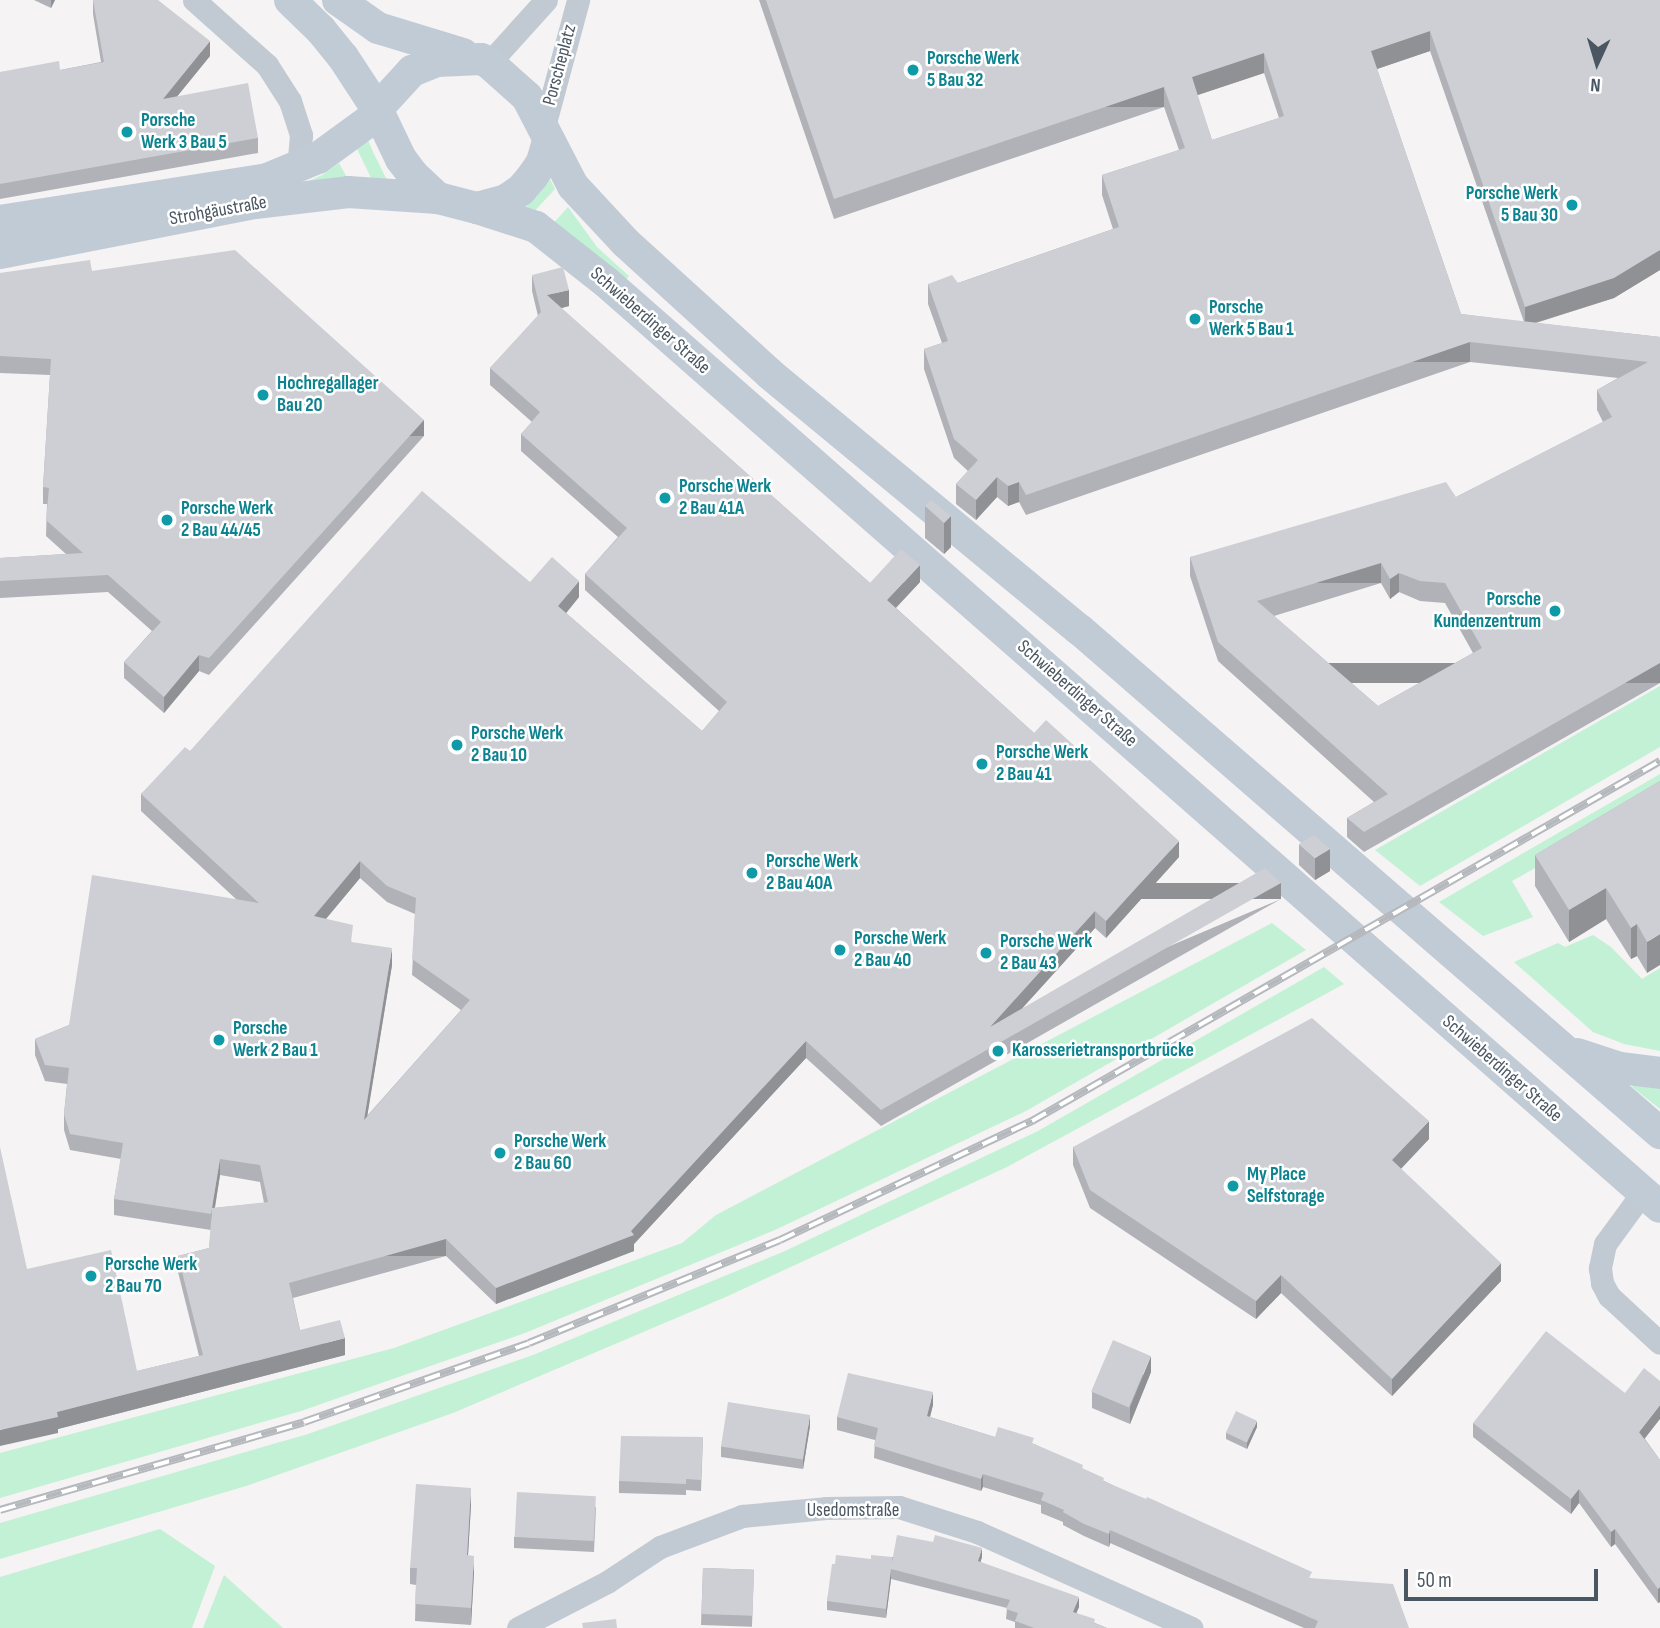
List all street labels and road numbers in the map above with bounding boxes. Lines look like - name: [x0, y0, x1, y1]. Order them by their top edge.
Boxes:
- street label: Porscheplatz: [538, 22, 582, 108]
- street label: Strohgäustraße: [168, 191, 268, 231]
- street label: Schwieberdinger Straße: [585, 263, 715, 379]
- street label: Schwieberdinger Straße: [1012, 636, 1142, 752]
- street label: Schwieberdinger Straße: [1437, 1011, 1567, 1127]
- street label: Usedomstraße: [807, 1500, 899, 1522]

